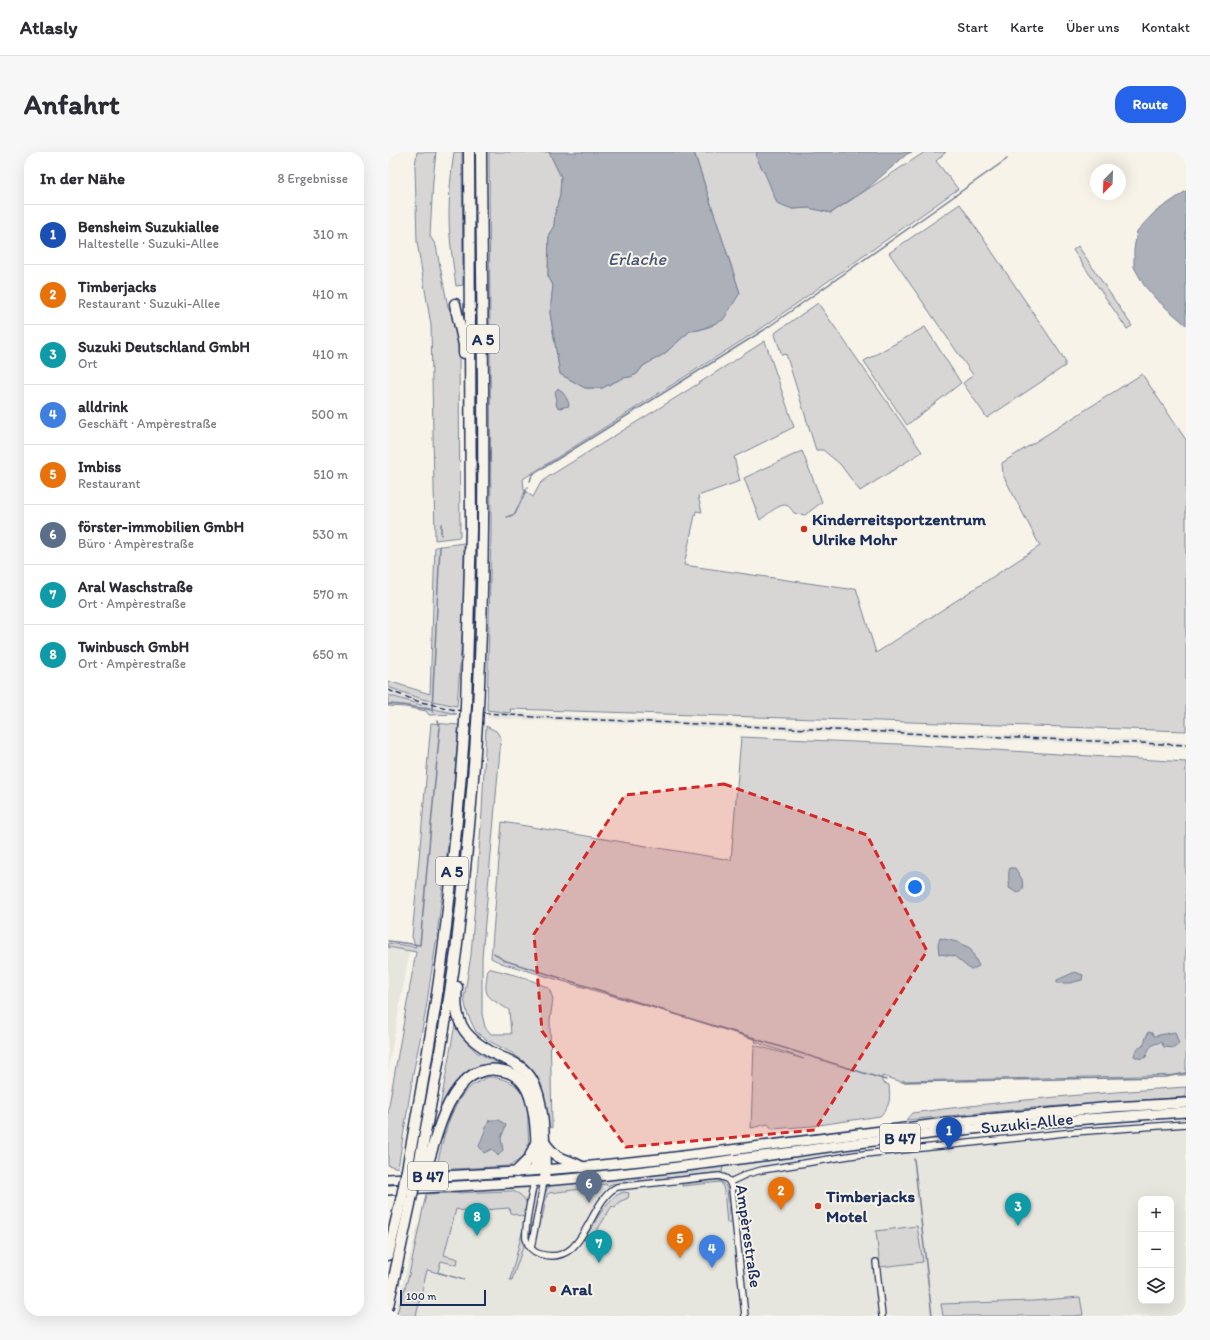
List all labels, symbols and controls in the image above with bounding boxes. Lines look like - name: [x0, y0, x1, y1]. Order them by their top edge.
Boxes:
- text: Atlasly: [20, 16, 77, 39]
- text: Start: [957, 19, 988, 36]
- text: Karte: [1010, 19, 1044, 36]
- text: Über uns: [1066, 19, 1119, 36]
- text: Kontakt: [1141, 19, 1190, 36]
- button: Route: [1115, 86, 1186, 123]
- text: Anfahrt: [24, 87, 119, 121]
- north arrow: [1090, 164, 1126, 200]
- text: In der Nähe: [40, 168, 125, 188]
- text: 8 Ergebnisse: [278, 171, 348, 186]
- text: Bensheim Suzukiallee: [78, 218, 219, 236]
- text: 1: [50, 227, 56, 242]
- text: 310 m: [313, 227, 348, 242]
- text: Haltestelle · Suzuki-Allee: [78, 236, 219, 251]
- water label: Erlache: [608, 248, 668, 270]
- text: Timberjacks: [78, 278, 157, 296]
- text: 2: [50, 287, 56, 302]
- text: 410 m: [312, 287, 348, 302]
- text: Restaurant · Suzuki-Allee: [78, 296, 220, 311]
- road number: A 5: [467, 325, 499, 353]
- text: Suzuki Deutschland GmbH: [78, 338, 250, 356]
- text: 3: [49, 347, 57, 362]
- text: 410 m: [312, 347, 348, 362]
- text: Ort: [78, 356, 97, 371]
- text: alldrink: [78, 398, 128, 416]
- text: 4: [49, 407, 57, 422]
- text: 500 m: [311, 407, 348, 422]
- text: Geschäft · Ampèrestraße: [78, 416, 217, 431]
- text: Imbiss: [78, 458, 121, 476]
- text: 5: [50, 467, 56, 482]
- text: 510 m: [313, 467, 348, 482]
- text: Restaurant: [78, 476, 140, 491]
- place label: Kinderreitsportzentrum Ulrike Mohr: [812, 509, 986, 549]
- text: förster-immobilien GmbH: [78, 518, 244, 536]
- marker: Kinderreitsportzentrum Ulrike Mohr: [799, 524, 809, 534]
- text: 6: [50, 527, 56, 542]
- text: 530 m: [312, 527, 348, 542]
- text: Büro · Ampèrestraße: [78, 536, 194, 551]
- text: Aral Waschstraße: [78, 578, 193, 596]
- text: 7: [50, 587, 56, 602]
- text: 570 m: [313, 587, 348, 602]
- text: Ort · Ampèrestraße: [78, 596, 186, 611]
- text: Twinbusch GmbH: [78, 638, 189, 656]
- text: 8: [49, 647, 57, 662]
- text: 650 m: [312, 647, 348, 662]
- text: Ort · Ampèrestraße: [78, 656, 186, 671]
- road number: A 5: [436, 857, 468, 885]
- your location: [905, 877, 925, 897]
- street label: Suzuki-Allee: [980, 1108, 1074, 1138]
- pin: 1: [936, 1117, 962, 1150]
- road number: B 47: [880, 1124, 920, 1152]
- road number: B 47: [408, 1162, 448, 1190]
- pin: 6: [576, 1170, 602, 1203]
- pin: 2: [768, 1177, 794, 1210]
- street label: Ampèrestraße: [732, 1183, 766, 1289]
- place label: Timberjacks Motel: [825, 1186, 915, 1226]
- pin: 3: [1005, 1193, 1031, 1226]
- map controls: [1138, 1196, 1174, 1304]
- button: +: [1138, 1196, 1174, 1232]
- marker: Timberjacks Motel: [813, 1201, 823, 1211]
- pin: 8: [464, 1203, 490, 1236]
- pin: 5: [667, 1225, 693, 1258]
- pin: 7: [586, 1230, 612, 1263]
- button: −: [1138, 1232, 1174, 1268]
- pin: 4: [699, 1235, 725, 1268]
- button: layers: [1138, 1268, 1174, 1304]
- place label: Aral: [560, 1279, 592, 1299]
- marker: Aral: [548, 1284, 558, 1294]
- scale bar: [400, 1288, 486, 1307]
- text: 100 m: [406, 1290, 436, 1303]

